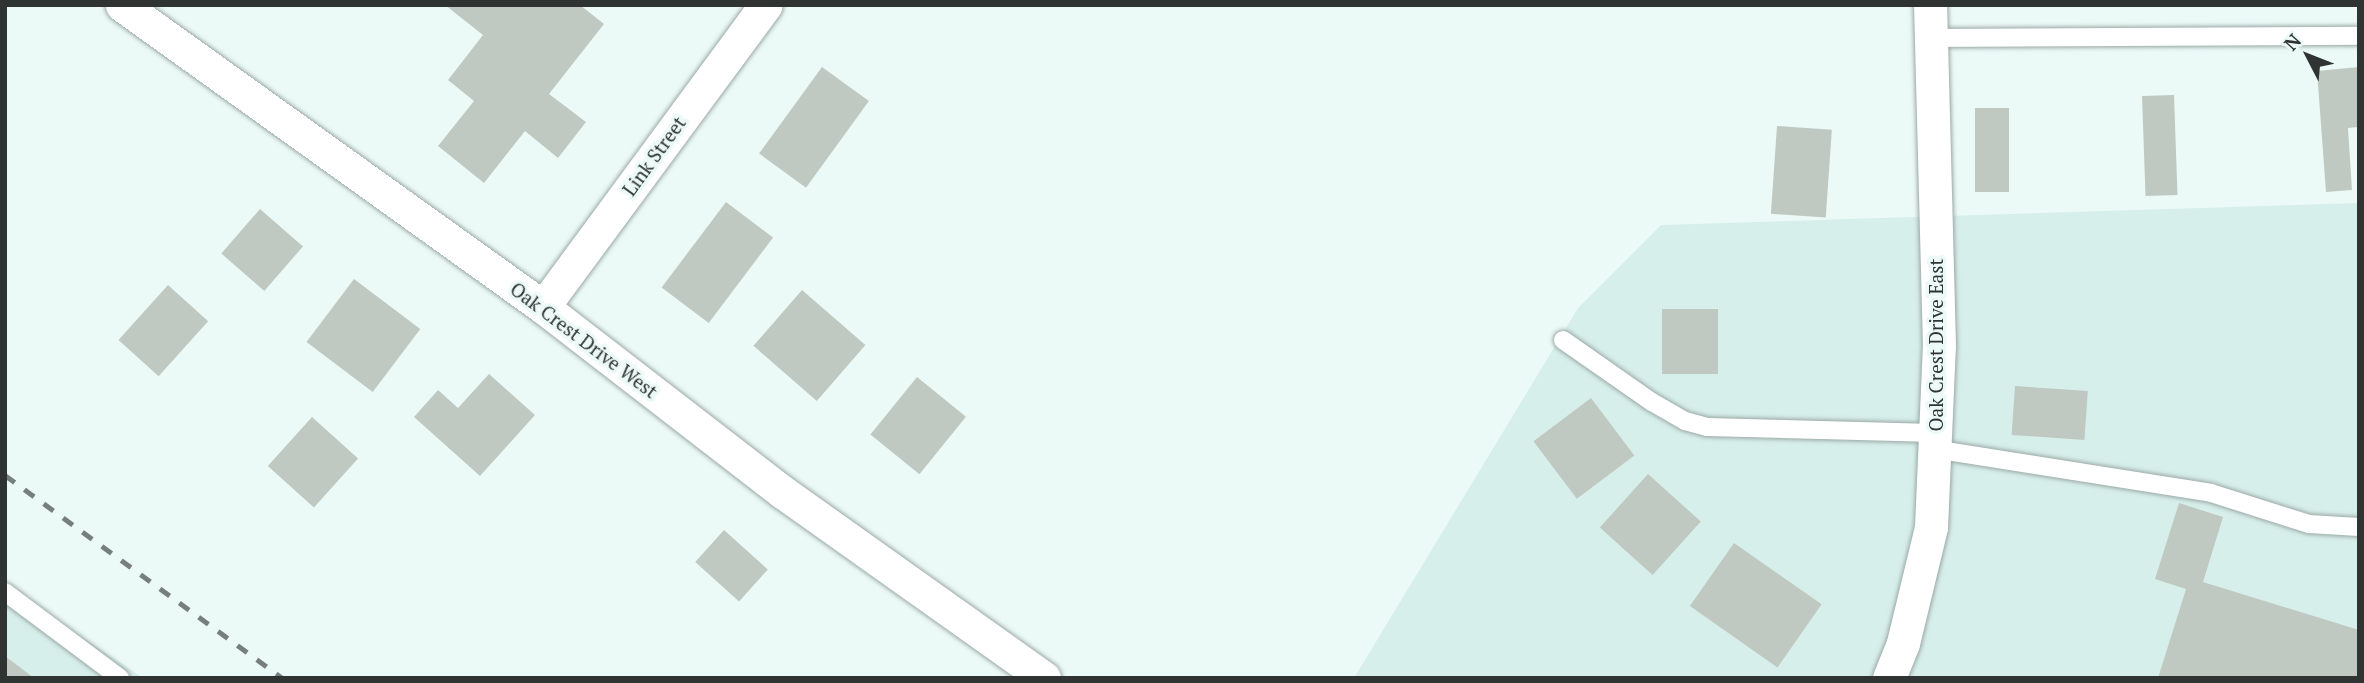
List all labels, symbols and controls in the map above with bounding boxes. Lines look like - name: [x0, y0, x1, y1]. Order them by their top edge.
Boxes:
- north arrow: [2273, 21, 2343, 91]
- text: N: [2278, 28, 2306, 55]
- street label: Link Street: [618, 112, 690, 200]
- street label: Oak Crest Drive East: [1925, 259, 1947, 431]
- street label: Oak Crest Drive West: [506, 277, 662, 403]

